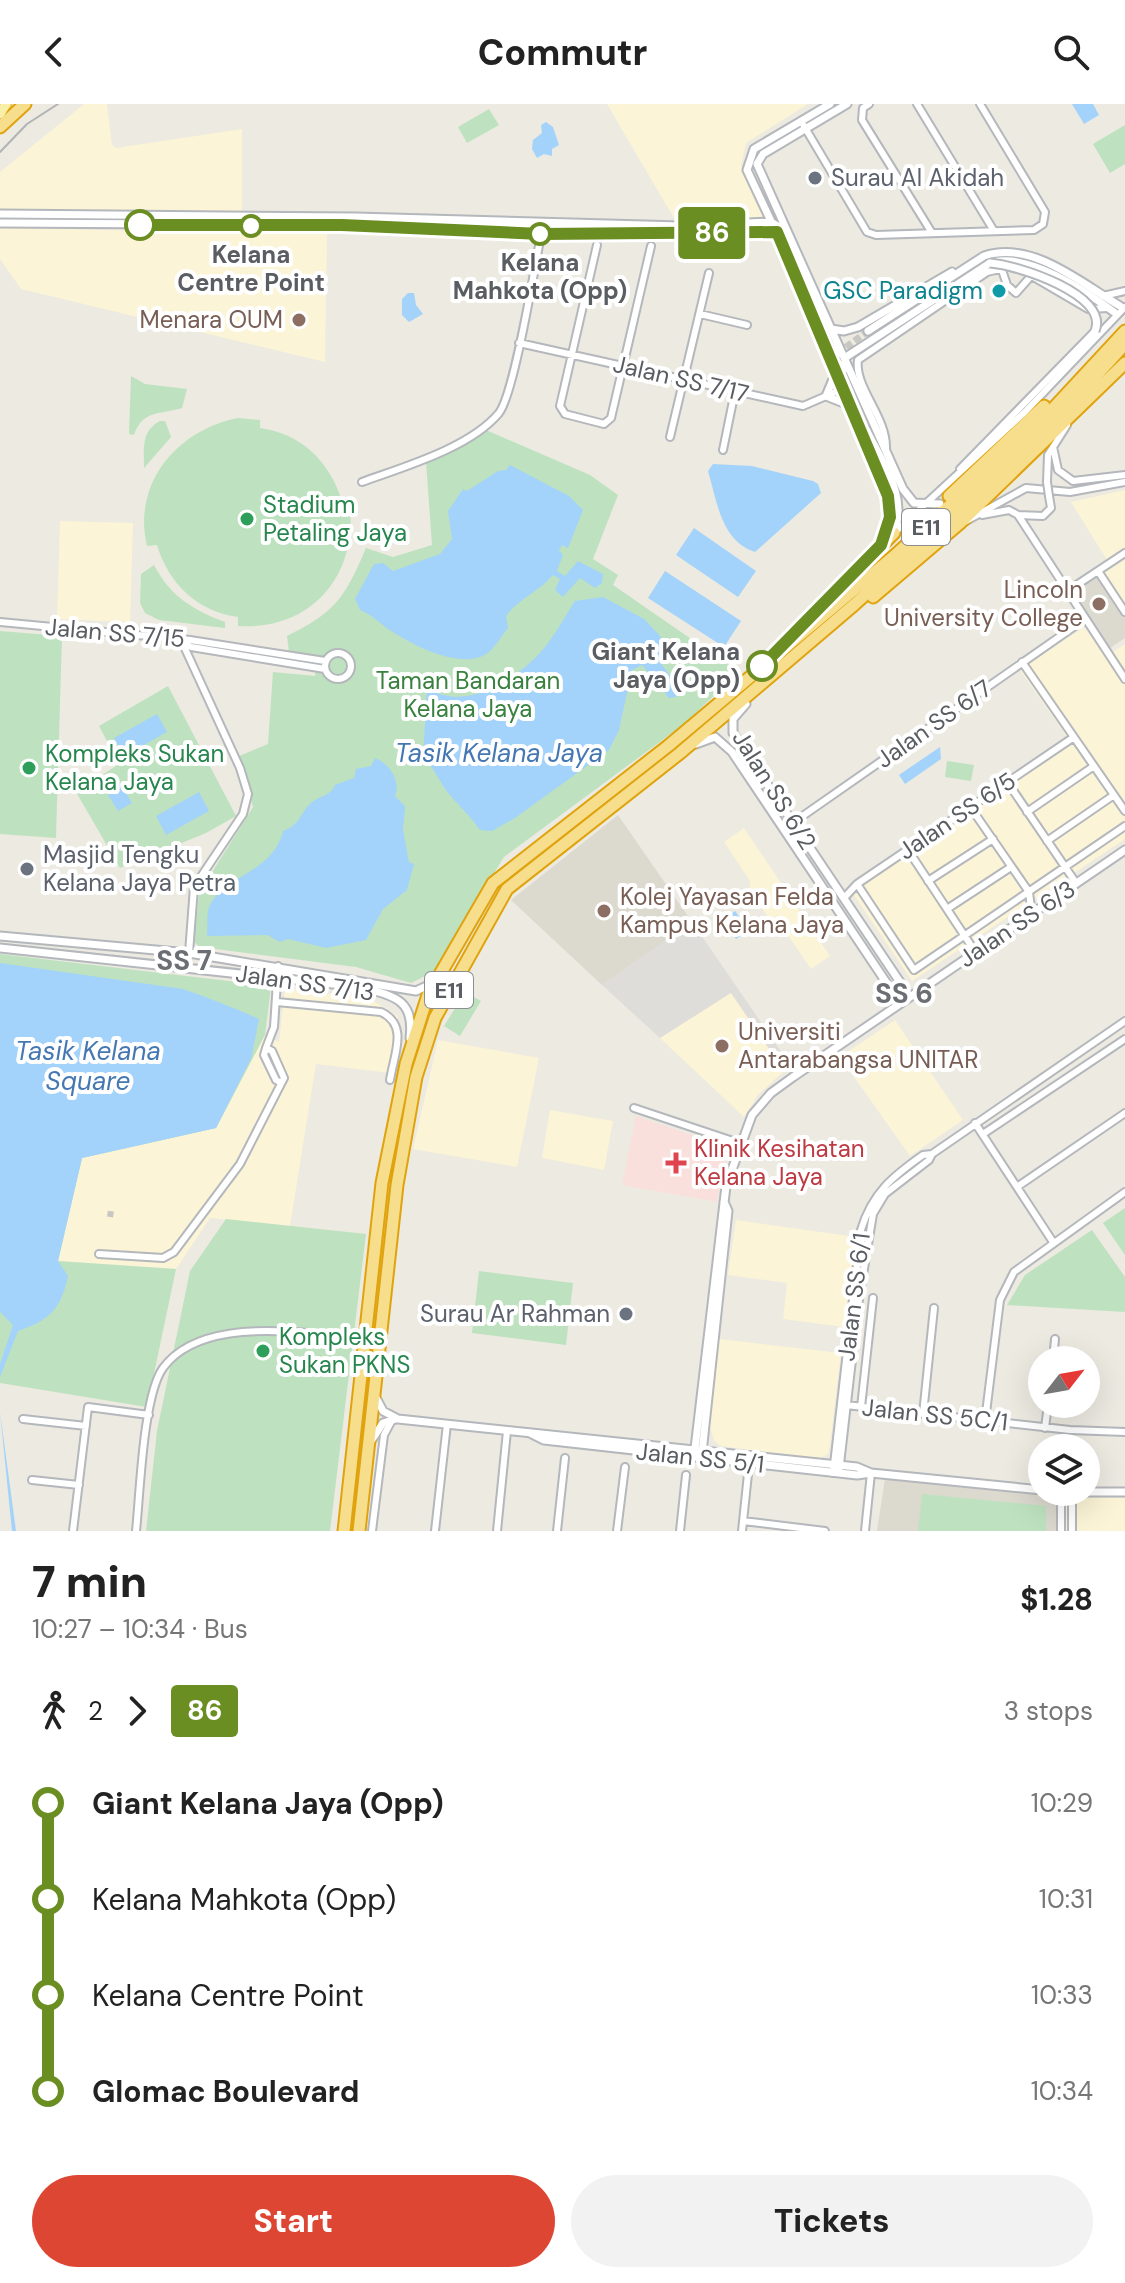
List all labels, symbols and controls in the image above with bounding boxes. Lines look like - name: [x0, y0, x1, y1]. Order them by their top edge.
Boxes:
- text: Commutr: [478, 29, 647, 76]
- icon: back: [32, 30, 76, 74]
- icon: search: [1049, 30, 1093, 74]
- place label: Surau Al Akidah: [831, 162, 1004, 193]
- marker: Surau Al Akidah: [806, 169, 824, 187]
- line badge: 86: [676, 207, 748, 259]
- unlabelled marker: [125, 210, 155, 240]
- text: 86: [694, 214, 730, 251]
- marker: Kelana Centre Point: [240, 215, 262, 237]
- marker: Kelana Mahkota (Opp): [529, 223, 551, 245]
- place label: Kelana Centre Point: [177, 239, 325, 298]
- place label: Kelana Mahkota (Opp): [453, 247, 627, 306]
- place label: GSC Paradigm: [823, 275, 983, 306]
- marker: GSC Paradigm: [990, 282, 1008, 300]
- place label: Menara OUM: [140, 304, 283, 335]
- marker: Menara OUM: [290, 311, 308, 329]
- street label: Jalan SS 7/17: [610, 348, 752, 409]
- place label: Stadium Petaling Jaya: [263, 489, 407, 548]
- road number: E11: [902, 509, 950, 545]
- marker: Stadium Petaling Jaya: [238, 510, 256, 528]
- place label: Lincoln University College: [884, 574, 1083, 633]
- marker: Lincoln University College: [1090, 595, 1108, 613]
- street label: Jalan SS 7/15: [44, 611, 186, 654]
- place label: Giant Kelana Jaya (Opp): [591, 636, 740, 695]
- marker: Giant Kelana Jaya (Opp): [747, 651, 777, 681]
- park label: Taman Bandaran Kelana Jaya: [376, 665, 560, 724]
- street label: Jalan SS 6/7: [870, 672, 998, 775]
- street label: Jalan SS 6/2: [725, 724, 823, 855]
- water label: Tasik Kelana Jaya: [395, 736, 603, 770]
- place label: Kompleks Sukan Kelana Jaya: [45, 738, 224, 797]
- marker: Kompleks Sukan Kelana Jaya: [20, 759, 38, 777]
- street label: Jalan SS 6/5: [892, 765, 1021, 866]
- place label: Masjid Tengku Kelana Jaya Petra: [43, 839, 236, 898]
- marker: Masjid Tengku Kelana Jaya Petra: [18, 860, 36, 878]
- street label: Jalan SS 6/3: [952, 873, 1081, 974]
- place label: Kolej Yayasan Felda Kampus Kelana Jaya: [620, 881, 844, 940]
- marker: Kolej Yayasan Felda Kampus Kelana Jaya: [595, 902, 613, 920]
- district label: SS 7: [156, 942, 212, 979]
- street label: Jalan SS 7/13: [234, 957, 376, 1008]
- road number: E11: [425, 972, 473, 1008]
- district label: SS 6: [875, 975, 933, 1012]
- place label: Universiti Antarabangsa UNITAR: [738, 1016, 979, 1075]
- water label: Tasik Kelana Square: [15, 1034, 161, 1098]
- marker: Universiti Antarabangsa UNITAR: [713, 1037, 731, 1055]
- place label: Klinik Kesihatan Kelana Jaya: [694, 1133, 865, 1192]
- marker: Klinik Kesihatan Kelana Jaya: [665, 1152, 687, 1174]
- street label: Jalan SS 6/1: [830, 1231, 877, 1363]
- place label: Surau Ar Rahman: [420, 1298, 610, 1329]
- marker: Surau Ar Rahman: [617, 1305, 635, 1323]
- place label: Kompleks Sukan PKNS: [279, 1321, 410, 1380]
- marker: Kompleks Sukan PKNS: [254, 1342, 272, 1360]
- north arrow: [1028, 1346, 1100, 1418]
- map controls: [1028, 1346, 1100, 1506]
- street label: Jalan SS 5C/1: [861, 1391, 1010, 1438]
- button: layers: [1028, 1434, 1100, 1506]
- street label: Jalan SS 5/1: [634, 1435, 766, 1480]
- text: 7 min: [32, 1553, 147, 1611]
- text: $1.28: [1020, 1580, 1093, 1619]
- text: 10:27 – 10:34 · Bus: [32, 1612, 248, 1646]
- icon: walk: [32, 1689, 76, 1733]
- icon: forward: [115, 1689, 159, 1733]
- text: 86: [187, 1692, 222, 1729]
- text: 2: [88, 1694, 103, 1728]
- text: 3 stops: [1004, 1694, 1093, 1728]
- text: Giant Kelana Jaya (Opp): [92, 1784, 444, 1823]
- text: 10:29: [1031, 1786, 1093, 1820]
- text: Kelana Mahkota (Opp): [92, 1880, 396, 1919]
- text: 10:31: [1039, 1882, 1093, 1916]
- text: Kelana Centre Point: [92, 1976, 364, 2015]
- text: 10:33: [1031, 1978, 1093, 2012]
- text: Glomac Boulevard: [92, 2072, 359, 2111]
- text: 10:34: [1031, 2074, 1093, 2108]
- button: Start: [32, 2175, 555, 2267]
- button: Tickets: [571, 2175, 1093, 2267]

